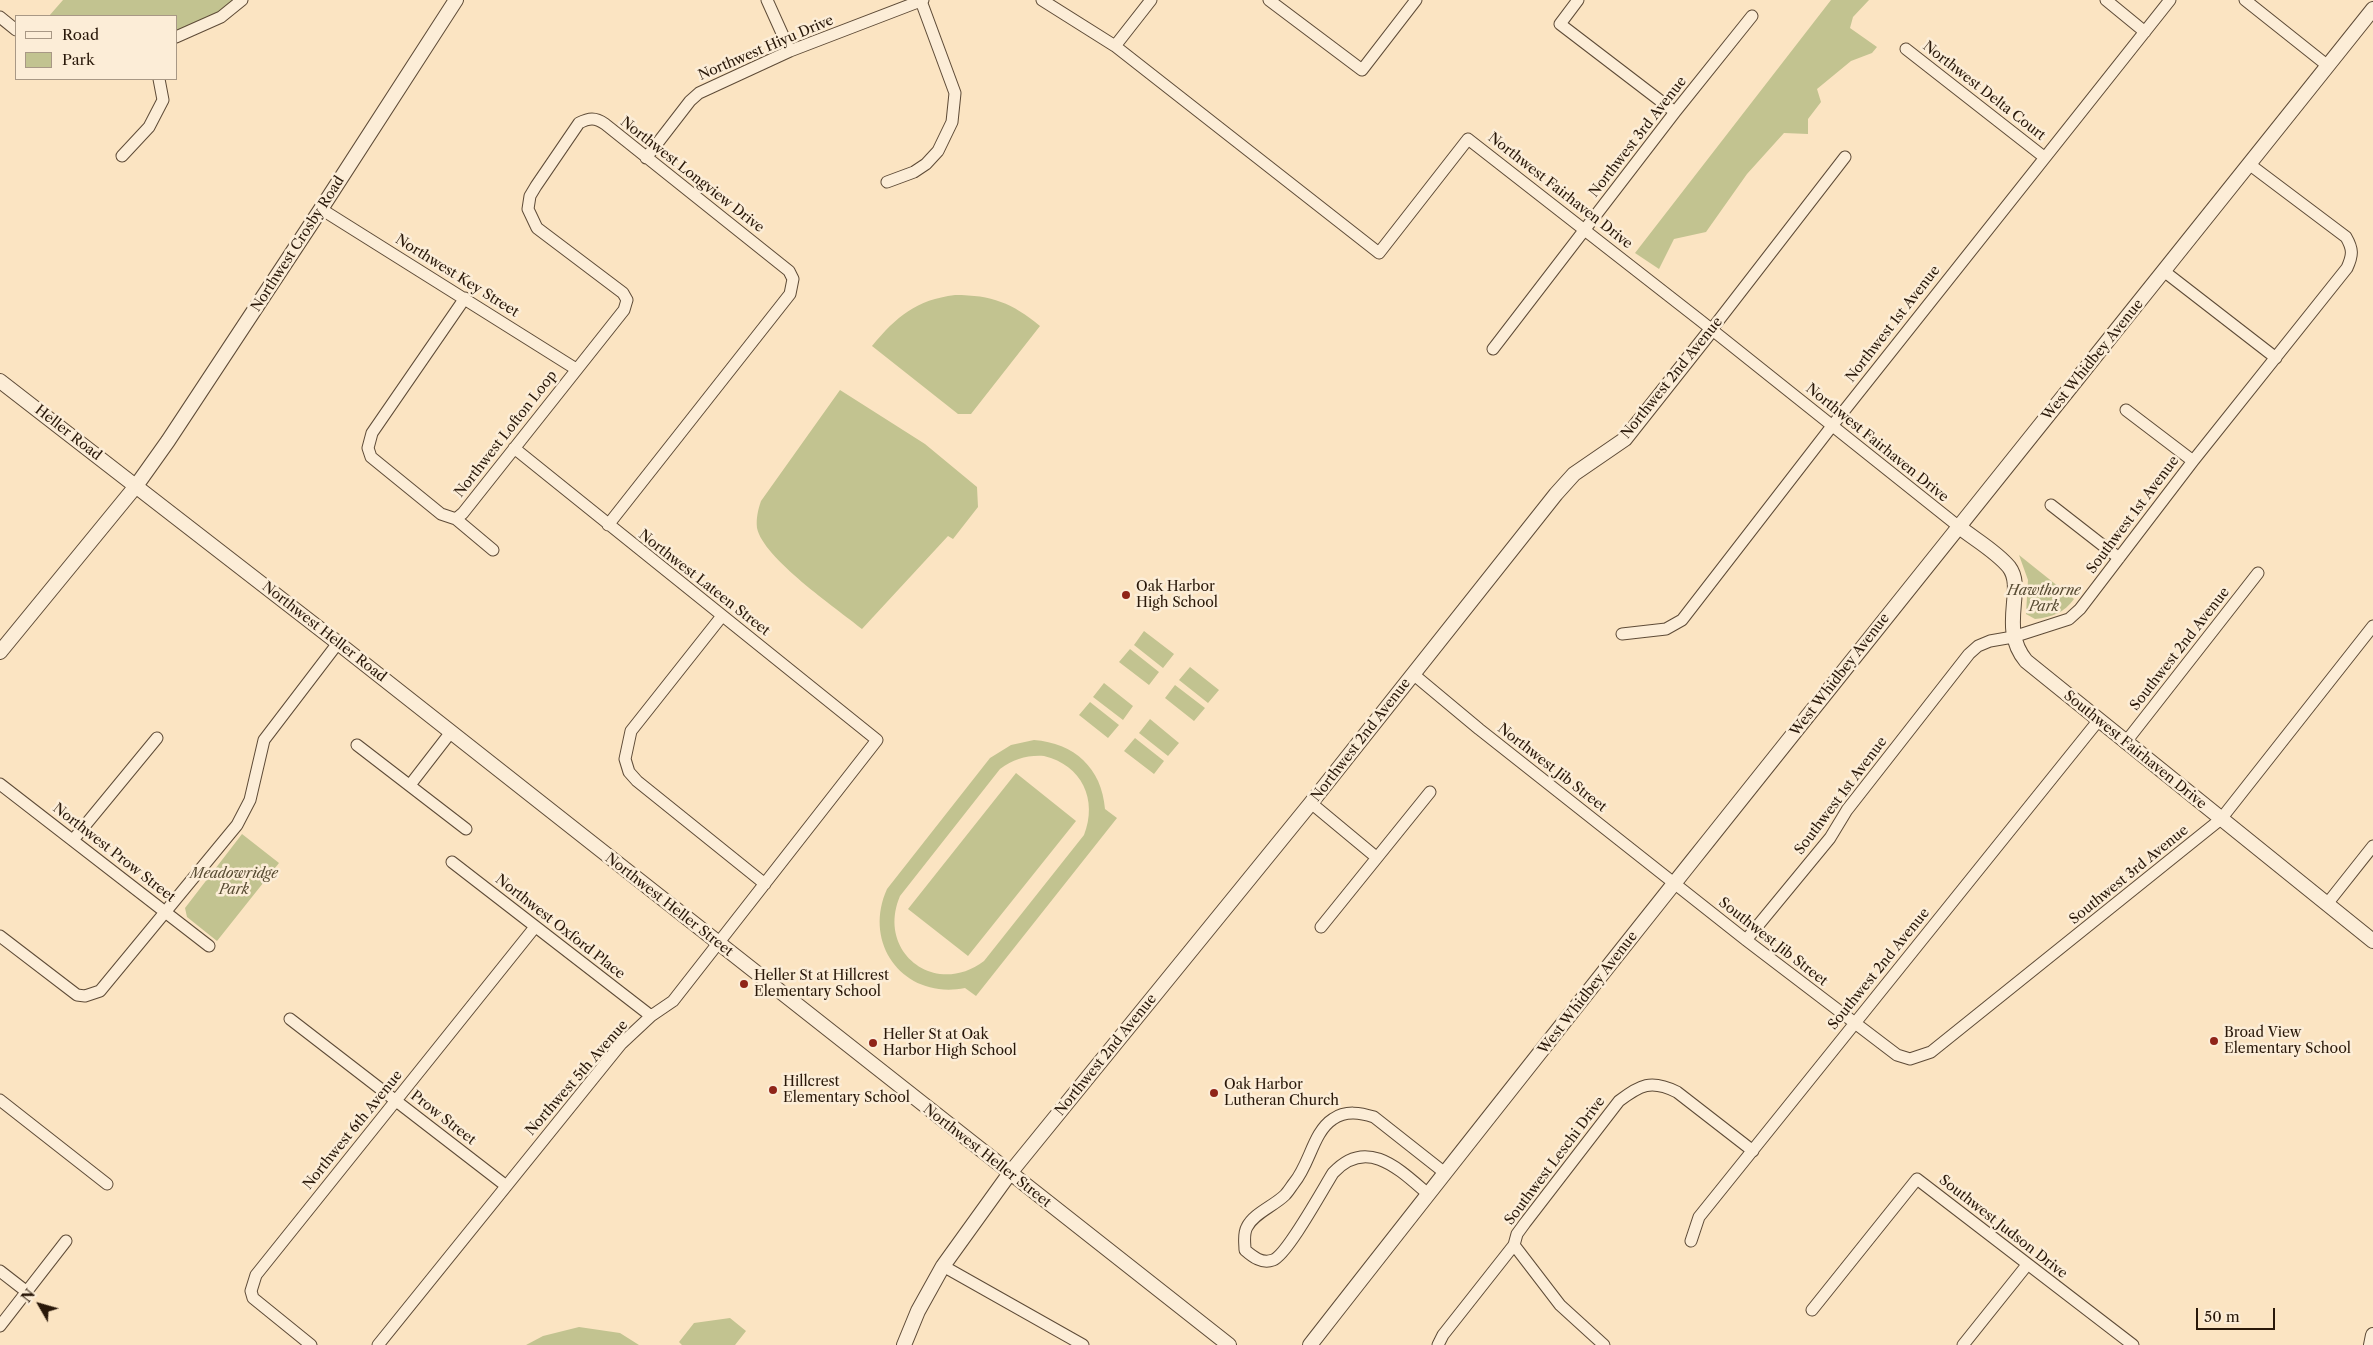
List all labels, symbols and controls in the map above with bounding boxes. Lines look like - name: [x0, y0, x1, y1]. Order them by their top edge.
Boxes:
- street label: Northwest Hiyu Drive: [696, 12, 836, 84]
- legend: [15, 15, 178, 80]
- text: Road: [62, 25, 99, 44]
- street label: Northwest Delta Court: [1919, 38, 2049, 144]
- text: Park: [62, 50, 95, 69]
- street label: Northwest 3rd Avenue: [1586, 73, 1690, 201]
- street label: Northwest Longview Drive: [617, 114, 767, 236]
- street label: Northwest Fairhaven Drive: [1484, 129, 1636, 253]
- street label: Northwest Crosby Road: [248, 173, 348, 315]
- street label: Northwest Key Street: [392, 231, 522, 321]
- street label: Northwest 1st Avenue: [1842, 262, 1944, 386]
- street label: West Whidbey Avenue: [2039, 296, 2147, 424]
- street label: Northwest 2nd Avenue: [1618, 314, 1726, 442]
- street label: Northwest Lofton Loop: [451, 367, 561, 501]
- street label: Northwest Fairhaven Drive: [1802, 380, 1952, 506]
- street label: Heller Road: [31, 402, 105, 464]
- street label: Southwest 1st Avenue: [2083, 453, 2183, 577]
- street label: Northwest Lateen Street: [635, 526, 773, 640]
- street label: Northwest Heller Road: [259, 578, 389, 686]
- place label: Oak Harbor High School: [1136, 579, 1218, 612]
- park label: Hawthorne Park: [2007, 583, 2081, 616]
- street label: Southwest 2nd Avenue: [2127, 584, 2233, 714]
- marker: Oak Harbor High School: [1120, 589, 1132, 601]
- street label: West Whidbey Avenue: [1787, 610, 1893, 740]
- street label: Northwest 2nd Avenue: [1308, 675, 1414, 805]
- street label: Southwest Fairhaven Drive: [2060, 687, 2210, 813]
- street label: Northwest Jib Street: [1494, 720, 1610, 816]
- street label: Southwest 1st Avenue: [1791, 734, 1891, 858]
- street label: Northwest Prow Street: [49, 800, 179, 906]
- street label: Southwest 3rd Avenue: [2066, 822, 2192, 928]
- street label: Northwest Heller Street: [602, 850, 736, 960]
- park label: Meadowridge Park: [190, 866, 278, 899]
- street label: Northwest Oxford Place: [492, 871, 628, 983]
- street label: Southwest Jib Street: [1715, 894, 1831, 990]
- street label: Southwest 2nd Avenue: [1825, 905, 1933, 1033]
- street label: West Whidbey Avenue: [1535, 928, 1641, 1058]
- place label: Heller St at Hillcrest Elementary School: [754, 968, 889, 1000]
- marker: Heller St at Hillcrest Elementary School: [738, 978, 750, 990]
- street label: Northwest 2nd Avenue: [1052, 991, 1160, 1119]
- street label: Northwest 5th Avenue: [522, 1017, 632, 1139]
- place label: Broad View Elementary School: [2224, 1025, 2351, 1058]
- place label: Heller St at Oak Harbor High School: [883, 1027, 1017, 1060]
- marker: Broad View Elementary School: [2208, 1035, 2220, 1047]
- marker: Heller St at Oak Harbor High School: [867, 1037, 879, 1049]
- street label: Northwest 6th Avenue: [300, 1067, 406, 1193]
- place label: Hillcrest Elementary School: [783, 1074, 910, 1106]
- place label: Oak Harbor Lutheran Church: [1224, 1077, 1339, 1110]
- marker: Hillcrest Elementary School: [767, 1084, 779, 1096]
- street label: Prow Street: [407, 1087, 479, 1149]
- marker: Oak Harbor Lutheran Church: [1208, 1087, 1220, 1099]
- street label: Southwest Leschi Drive: [1501, 1094, 1609, 1228]
- street label: Northwest Heller Street: [920, 1101, 1054, 1211]
- street label: Southwest Judson Drive: [1935, 1172, 2071, 1282]
- north arrow: [15, 1280, 65, 1330]
- text: N: [17, 1285, 39, 1306]
- scale bar: [2198, 1298, 2277, 1330]
- text: 50 m: [2204, 1307, 2240, 1326]

